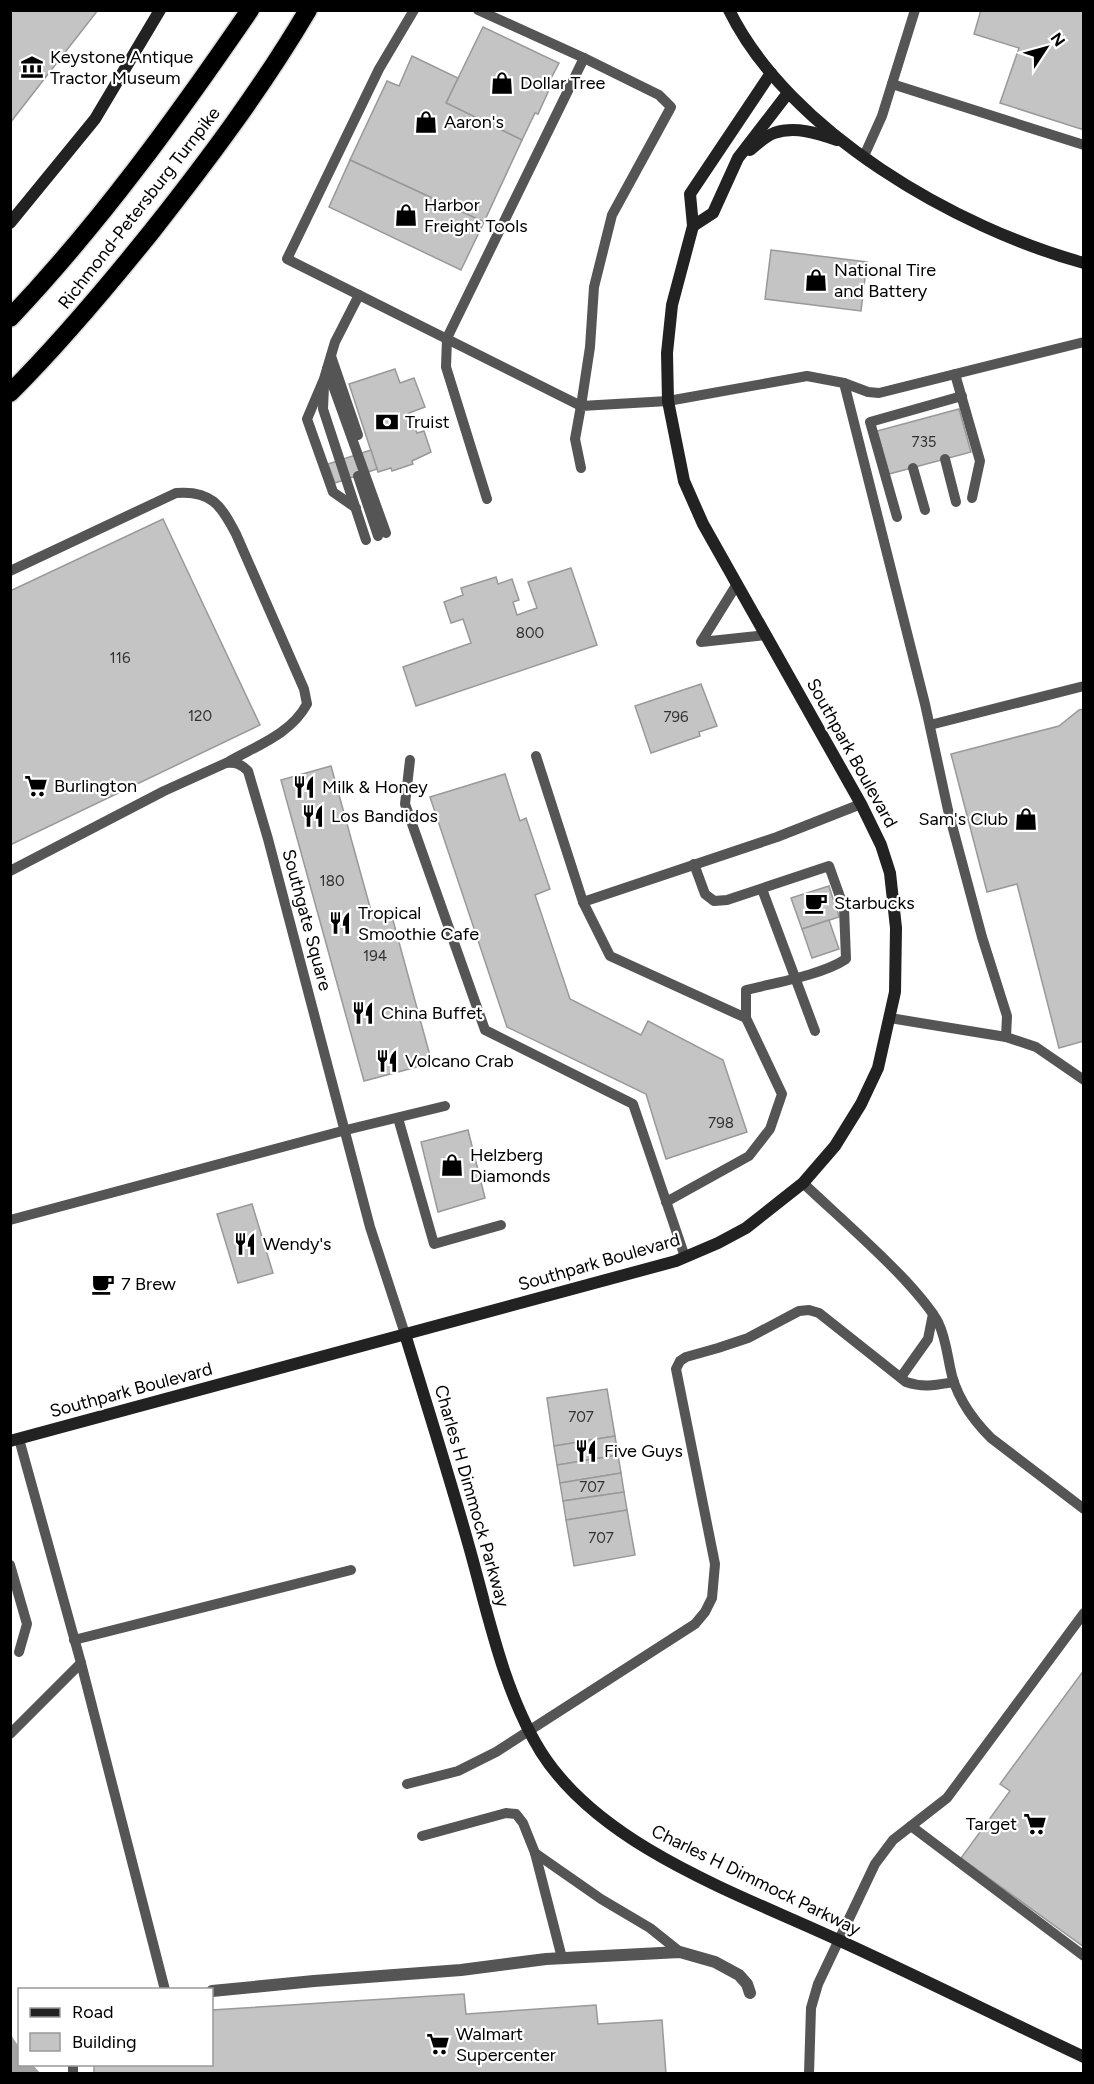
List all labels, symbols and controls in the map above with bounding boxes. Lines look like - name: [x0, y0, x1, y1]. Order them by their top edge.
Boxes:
- north arrow: [1016, 18, 1076, 78]
- text: N: [1046, 29, 1069, 50]
- place label: Keystone Antique Tractor Museum: [50, 46, 193, 89]
- museum icon: Keystone Antique Tractor Museum: [19, 54, 45, 80]
- shop icon: Dollar Tree: [489, 70, 515, 96]
- place label: Dollar Tree: [520, 72, 605, 94]
- street label: Richmond-Petersburg Turnpike: [53, 102, 225, 313]
- shop icon: Aaron's: [413, 109, 439, 135]
- place label: Aaron's: [444, 111, 504, 133]
- place label: Harbor Freight Tools: [424, 194, 528, 237]
- shop icon: Harbor Freight Tools: [393, 202, 419, 228]
- place label: National Tire and Battery: [834, 259, 936, 302]
- shop icon: National Tire and Battery: [803, 267, 829, 293]
- bank icon: Truist: [374, 409, 400, 435]
- place label: Truist: [405, 411, 450, 433]
- house number: 735: [912, 433, 936, 451]
- house number: 800: [516, 624, 544, 642]
- house number: 116: [110, 649, 131, 667]
- street label: Southpark Boulevard: [802, 674, 902, 832]
- house number: 120: [188, 707, 212, 725]
- house number: 796: [663, 708, 689, 726]
- supermarket icon: Burlington: [23, 773, 49, 799]
- restaurant icon: Milk & Honey: [291, 774, 317, 800]
- place label: Burlington: [54, 775, 137, 797]
- place label: Milk & Honey: [322, 776, 428, 798]
- restaurant icon: Los Bandidos: [300, 803, 326, 829]
- place label: Los Bandidos: [331, 805, 438, 827]
- shop icon: Sam's Club: [1013, 806, 1039, 832]
- place label: Sam's Club: [918, 808, 1008, 830]
- street label: Southgate Square: [278, 847, 337, 993]
- house number: 180: [319, 872, 345, 890]
- cafe icon: Starbucks: [803, 890, 829, 916]
- place label: Starbucks: [834, 892, 915, 914]
- place label: Tropical Smoothie Cafe: [358, 902, 479, 945]
- restaurant icon: Tropical Smoothie Cafe: [327, 910, 353, 936]
- house number: 194: [363, 947, 387, 965]
- restaurant icon: China Buffet: [350, 1000, 376, 1026]
- place label: China Buffet: [381, 1002, 483, 1024]
- restaurant icon: Volcano Crab: [374, 1048, 400, 1074]
- place label: Volcano Crab: [405, 1050, 514, 1072]
- house number: 798: [708, 1114, 734, 1132]
- place label: Helzberg Diamonds: [470, 1144, 550, 1187]
- shop icon: Helzberg Diamonds: [439, 1152, 465, 1178]
- street label: Southpark Boulevard: [515, 1228, 683, 1296]
- restaurant icon: Wendy's: [232, 1231, 258, 1257]
- place label: Wendy's: [263, 1233, 331, 1255]
- cafe icon: 7 Brew: [90, 1271, 116, 1297]
- place label: 7 Brew: [121, 1273, 176, 1295]
- street label: Southpark Boulevard: [47, 1358, 215, 1422]
- street label: Charles H Dimmock Parkway: [430, 1382, 514, 1610]
- house number: 707: [568, 1408, 594, 1426]
- restaurant icon: Five Guys: [573, 1438, 599, 1464]
- place label: Five Guys: [604, 1440, 683, 1462]
- house number: 707: [579, 1478, 605, 1496]
- house number: 707: [588, 1529, 614, 1547]
- supermarket icon: Target: [1022, 1811, 1048, 1837]
- place label: Target: [966, 1813, 1017, 1835]
- street label: Charles H Dimmock Parkway: [648, 1820, 865, 1941]
- legend: [18, 1988, 213, 2066]
- text: Road: [72, 2001, 113, 2023]
- place label: Walmart Supercenter: [456, 2023, 556, 2066]
- text: Building: [72, 2031, 137, 2053]
- supermarket icon: Walmart Supercenter: [425, 2031, 451, 2057]

